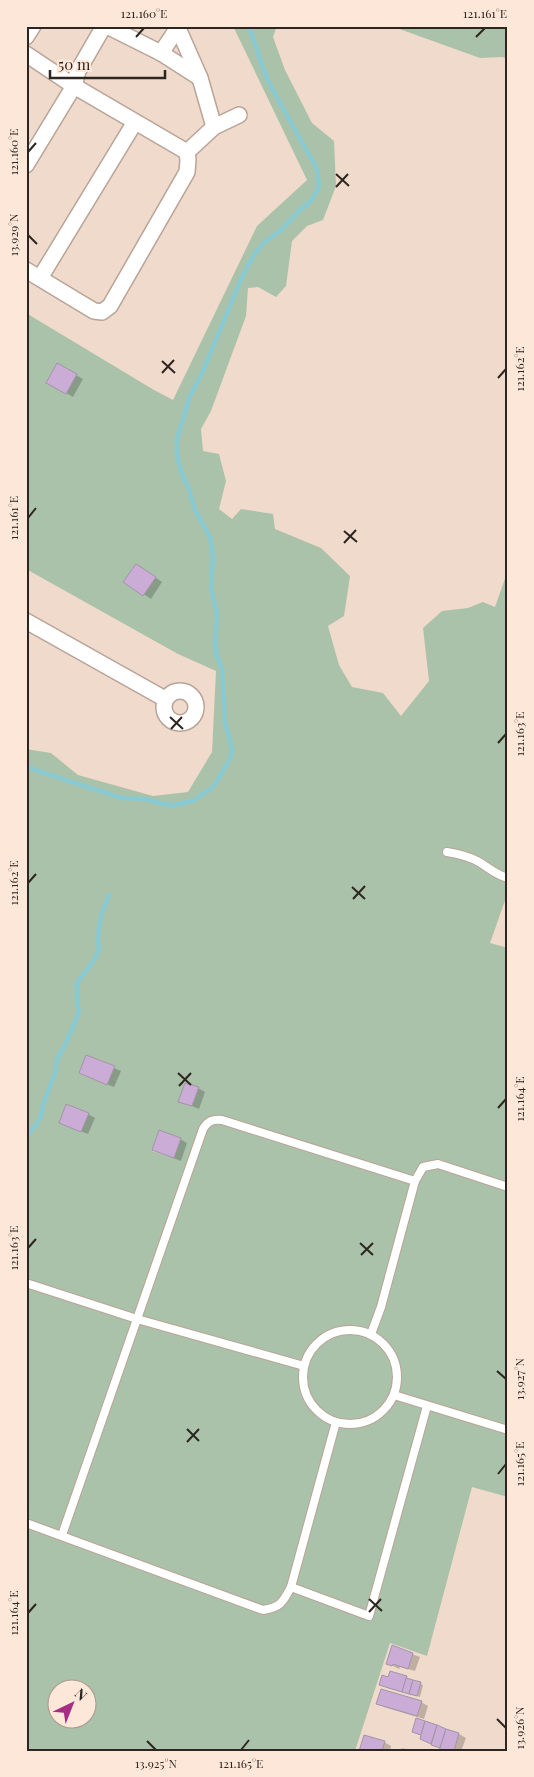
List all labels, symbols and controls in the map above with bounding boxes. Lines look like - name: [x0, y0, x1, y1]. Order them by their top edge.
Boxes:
- text: 121.160°E: [121, 5, 167, 21]
- text: 121.161°E: [463, 5, 507, 21]
- scale bar: [50, 48, 165, 80]
- text: 50 m: [58, 54, 91, 74]
- text: 121.160°E: [5, 129, 21, 175]
- text: 13.929°N: [5, 213, 21, 256]
- text: 121.162°E: [511, 346, 527, 392]
- text: 121.161°E: [5, 496, 21, 540]
- text: 121.163°E: [511, 712, 527, 756]
- text: 121.162°E: [5, 860, 21, 906]
- text: 121.164°E: [511, 1076, 527, 1122]
- text: 121.163°E: [5, 1226, 21, 1270]
- text: 13.927°N: [511, 1358, 527, 1400]
- text: 121.165°E: [511, 1442, 527, 1486]
- text: 121.164°E: [5, 1590, 21, 1636]
- north arrow: [48, 1680, 98, 1730]
- text: N: [71, 1684, 91, 1705]
- text: 13.926°N: [511, 1706, 527, 1750]
- text: 13.925°N: [135, 1755, 177, 1771]
- text: 121.165°E: [219, 1755, 263, 1771]

